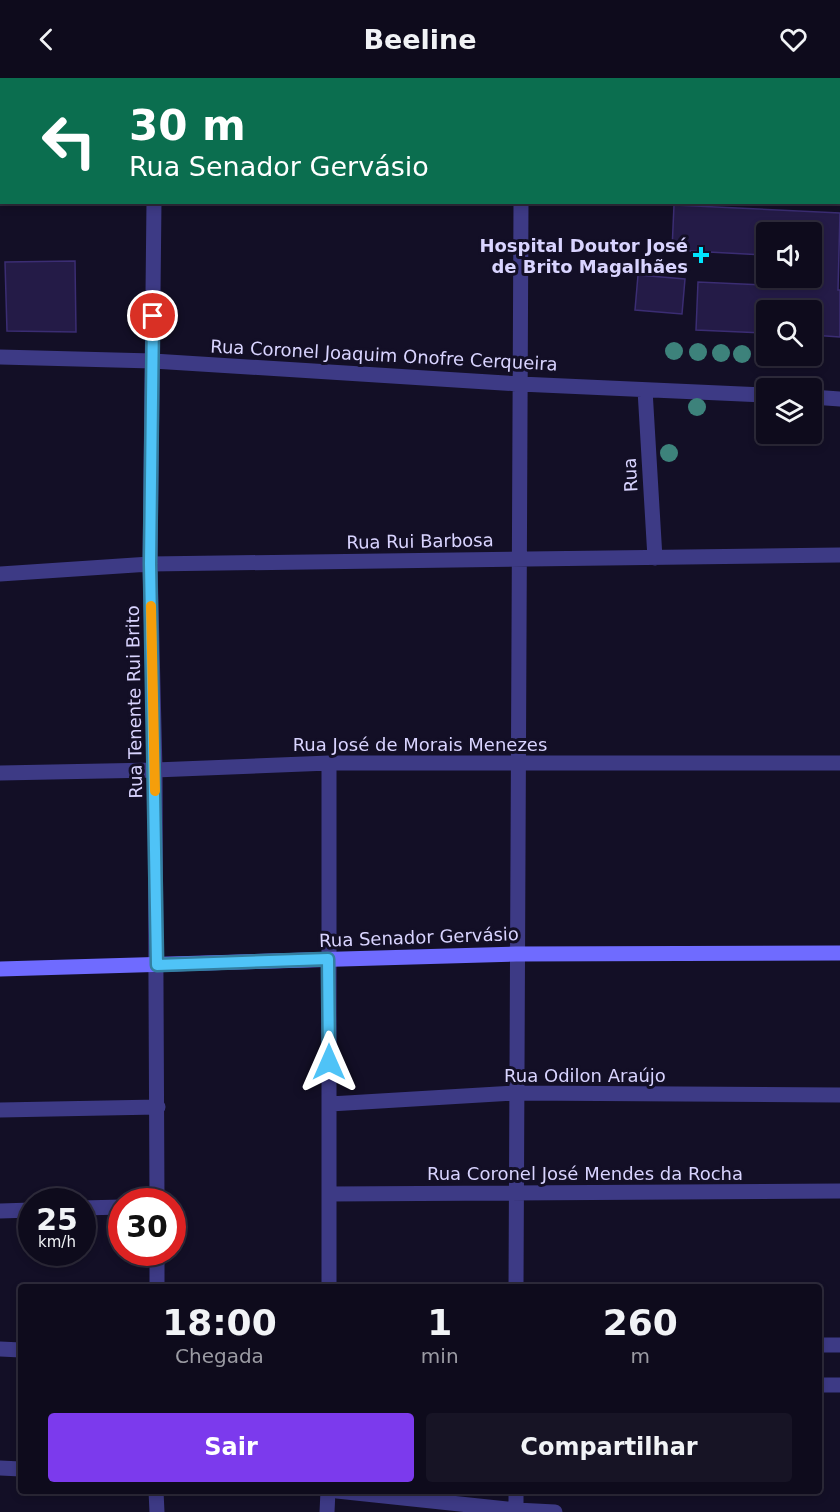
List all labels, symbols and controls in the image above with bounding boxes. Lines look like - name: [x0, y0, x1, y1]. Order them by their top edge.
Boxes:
- icon: back: [30, 23, 63, 56]
- icon: heart: [777, 23, 810, 56]
- text: Beeline: [363, 24, 477, 55]
- text: 30 m: [129, 101, 246, 150]
- icon: left: [30, 102, 108, 180]
- text: Rua Senador Gervásio: [129, 151, 429, 182]
- map controls: [756, 222, 822, 444]
- button: sound: [756, 222, 822, 288]
- place label: Hospital Doutor José de Brito Magalhães: [479, 235, 688, 277]
- marker: Hospital Doutor José de Brito Magalhães: [692, 246, 710, 264]
- pin: [127, 290, 178, 341]
- icon: arrive: [136, 299, 169, 332]
- button: search: [756, 300, 822, 366]
- street label: Rua Coronel Joaquim Onofre Cerqueira: [210, 335, 558, 375]
- button: layers: [756, 378, 822, 444]
- street label: Rua: [619, 457, 641, 493]
- street label: Rua Rui Barbosa: [346, 529, 494, 553]
- street label: Rua Tenente Rui Brito: [122, 605, 146, 799]
- street label: Rua José de Morais Menezes: [293, 734, 547, 755]
- street label: Rua Senador Gervásio: [319, 923, 519, 951]
- position arrow: [297, 1030, 361, 1094]
- street label: Rua Odilon Araújo: [504, 1065, 666, 1086]
- street label: Rua Coronel José Mendes da Rocha: [427, 1163, 743, 1184]
- speed limit sign: 30: [108, 1188, 186, 1266]
- text: 25: [36, 1202, 78, 1237]
- text: km/h: [38, 1233, 76, 1251]
- text: 18:00: [162, 1302, 277, 1343]
- text: 1: [427, 1302, 452, 1343]
- text: 260: [603, 1302, 678, 1343]
- text: Chegada: [175, 1344, 264, 1368]
- text: min: [421, 1344, 459, 1368]
- text: m: [631, 1344, 650, 1368]
- button: Sair: [48, 1413, 414, 1482]
- button: Compartilhar: [426, 1413, 792, 1482]

